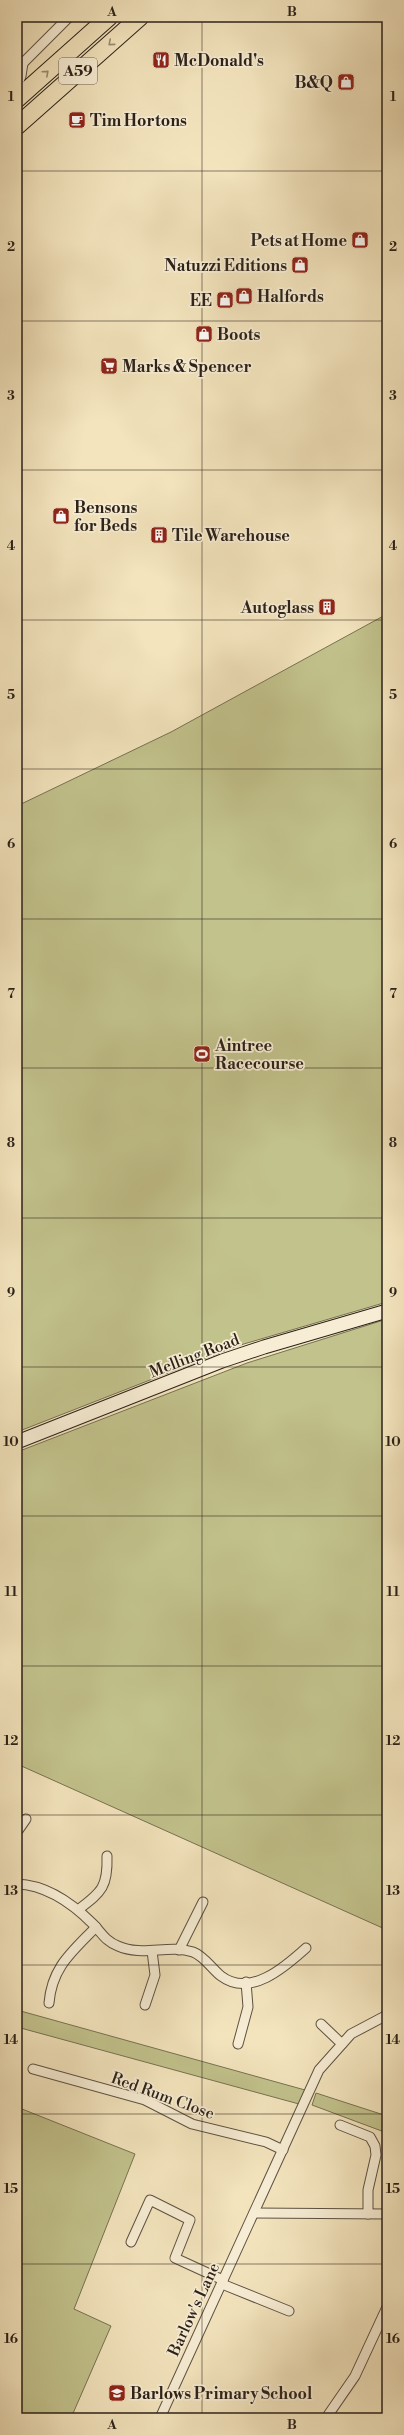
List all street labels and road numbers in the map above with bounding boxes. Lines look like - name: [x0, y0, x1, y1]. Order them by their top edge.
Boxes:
- road number: A59: [59, 58, 97, 84]
- street label: Melling Road: [146, 1330, 242, 1382]
- street label: Red Rum Close: [108, 2068, 217, 2124]
- street label: Barlow's Lane: [163, 2260, 224, 2360]

